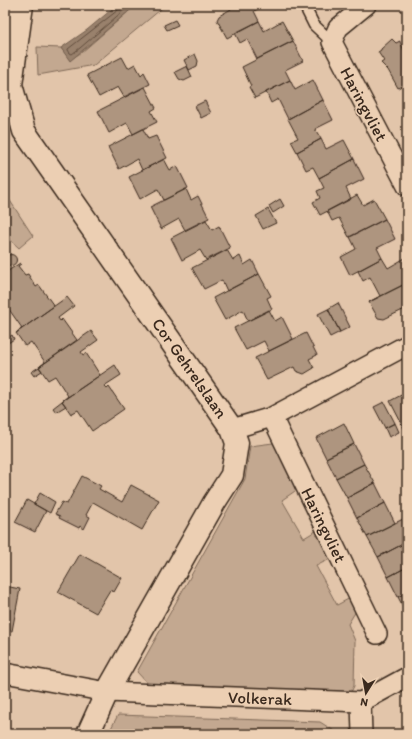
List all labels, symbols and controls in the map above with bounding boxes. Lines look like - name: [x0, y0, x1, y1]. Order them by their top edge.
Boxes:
- street label: Haringvliet: [336, 64, 392, 144]
- street label: Cor Gehrelslaan: [148, 314, 232, 422]
- street label: Haringvliet: [297, 484, 351, 566]
- north arrow: [346, 673, 386, 713]
- street label: Volkerak: [228, 687, 293, 709]
- text: N: [359, 695, 369, 709]

